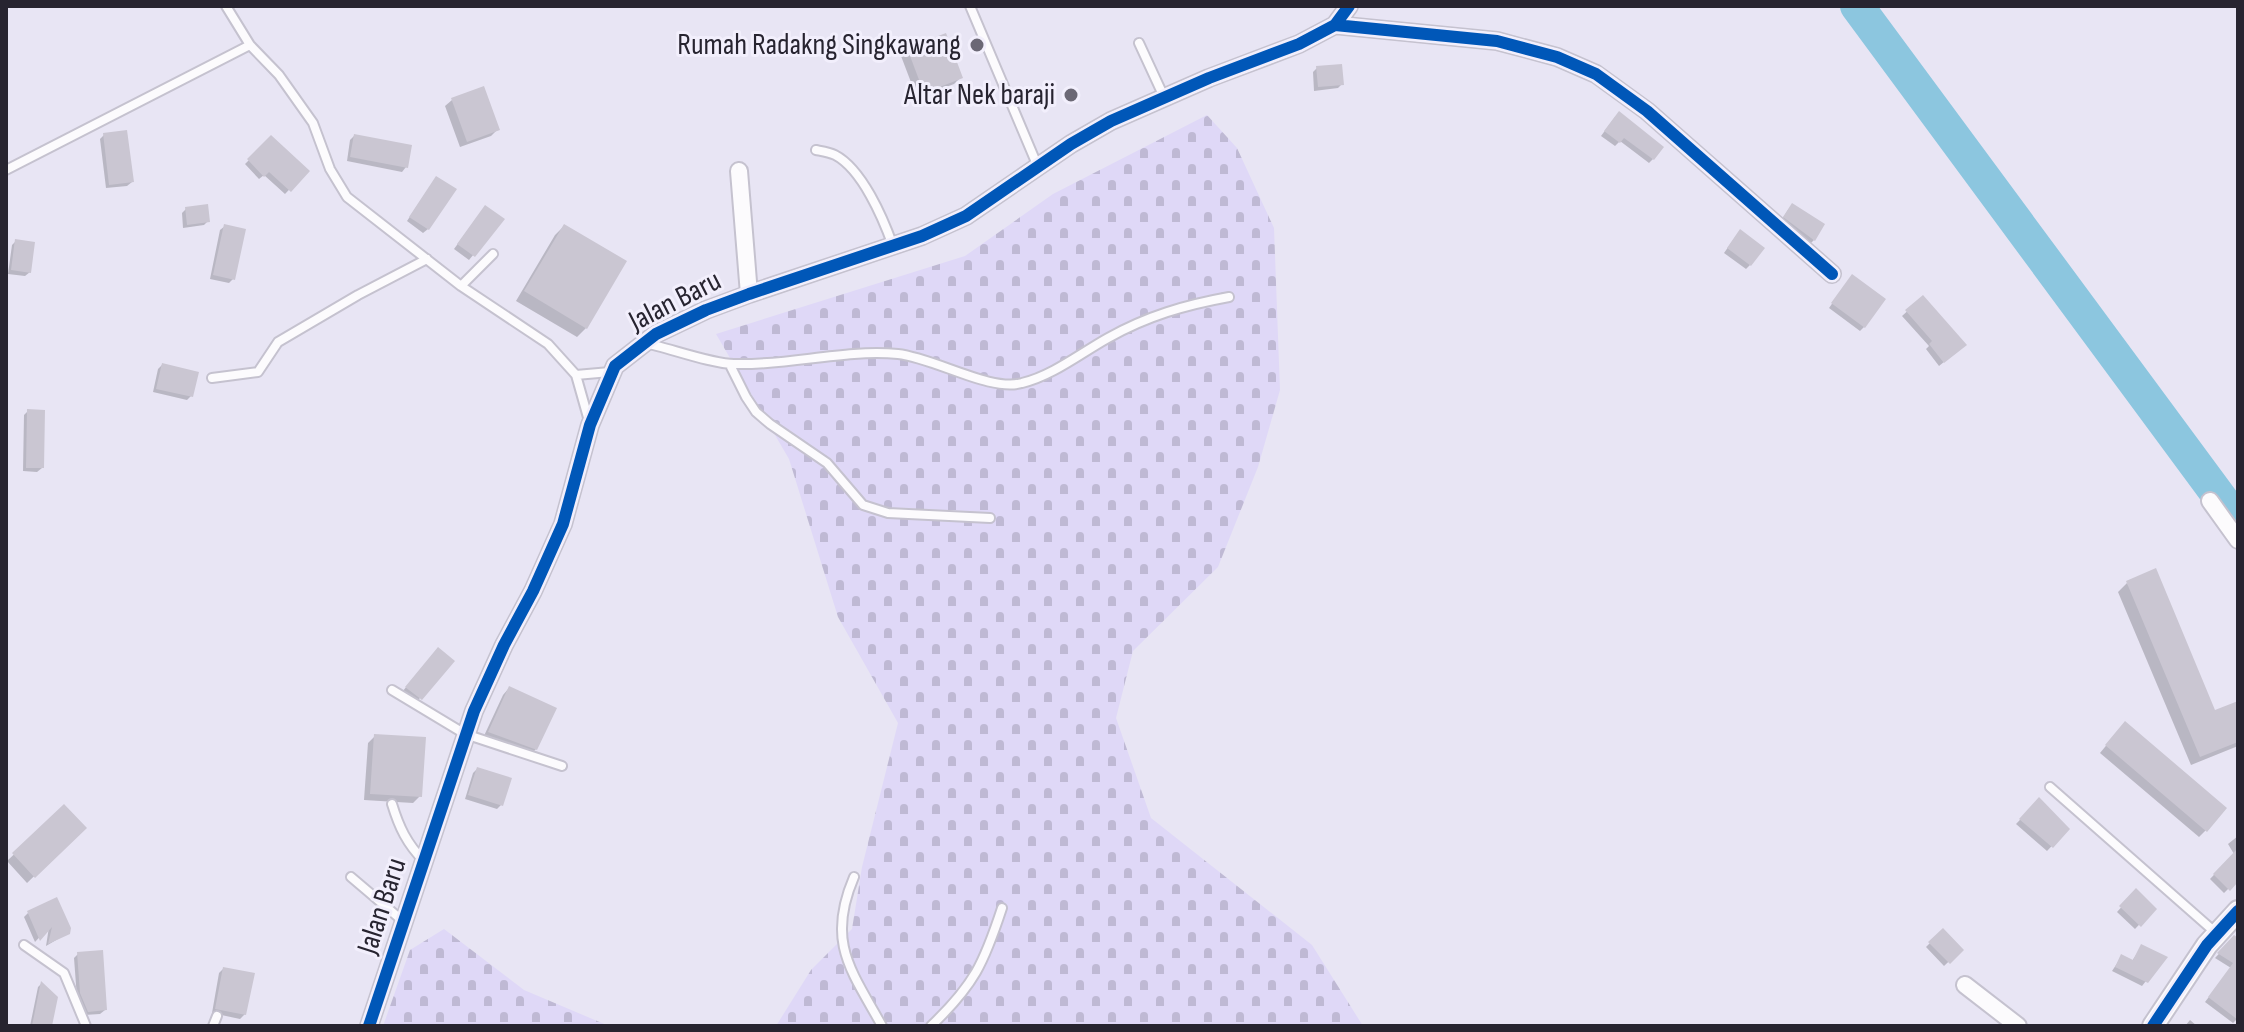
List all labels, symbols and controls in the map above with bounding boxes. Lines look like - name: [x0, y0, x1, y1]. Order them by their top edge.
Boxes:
- place label: Rumah Radakng Singkawang: [677, 27, 961, 63]
- marker: Rumah Radakng Singkawang: [968, 36, 986, 54]
- place label: Altar Nek baraji: [903, 77, 1055, 113]
- marker: Altar Nek baraji: [1062, 86, 1080, 104]
- street label: Jalan Baru: [622, 263, 727, 340]
- street label: Jalan Baru: [349, 854, 414, 959]

